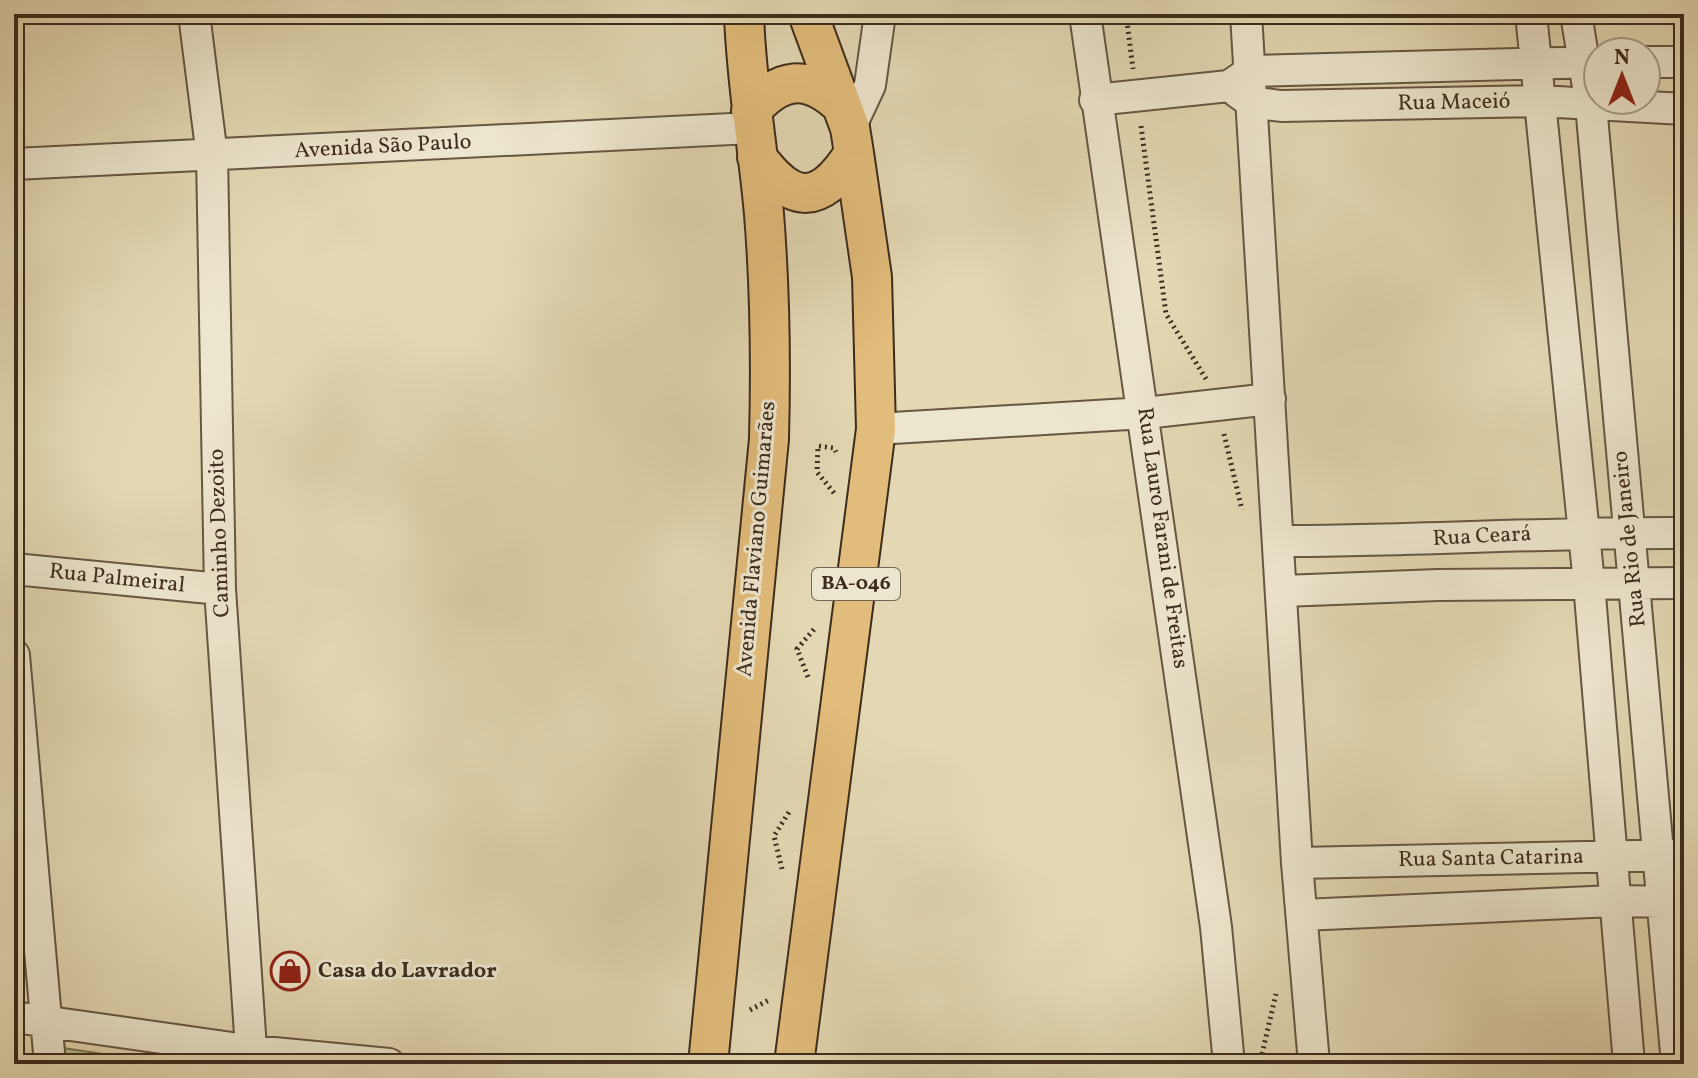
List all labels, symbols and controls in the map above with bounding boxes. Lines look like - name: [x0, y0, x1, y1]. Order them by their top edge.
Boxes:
- north arrow: [1582, 36, 1662, 116]
- text: N: [1614, 43, 1630, 74]
- street label: Rua Maceió: [1397, 87, 1511, 119]
- street label: Avenida São Paulo: [294, 127, 472, 167]
- street label: Avenida Flaviano Guimarães: [730, 400, 784, 678]
- street label: Rua Lauro Farani de Freitas: [1128, 405, 1196, 671]
- street label: Caminho Dezoito: [202, 448, 238, 618]
- street label: Rua Rio de Janeiro: [1605, 449, 1655, 629]
- street label: Rua Ceará: [1432, 519, 1532, 555]
- street label: Rua Palmeiral: [48, 556, 186, 602]
- road number: BA-046: [812, 568, 900, 600]
- street label: Rua Santa Catarina: [1398, 842, 1584, 876]
- shop icon: Casa do Lavrador: [269, 950, 311, 992]
- place label: Casa do Lavrador: [318, 956, 497, 987]

